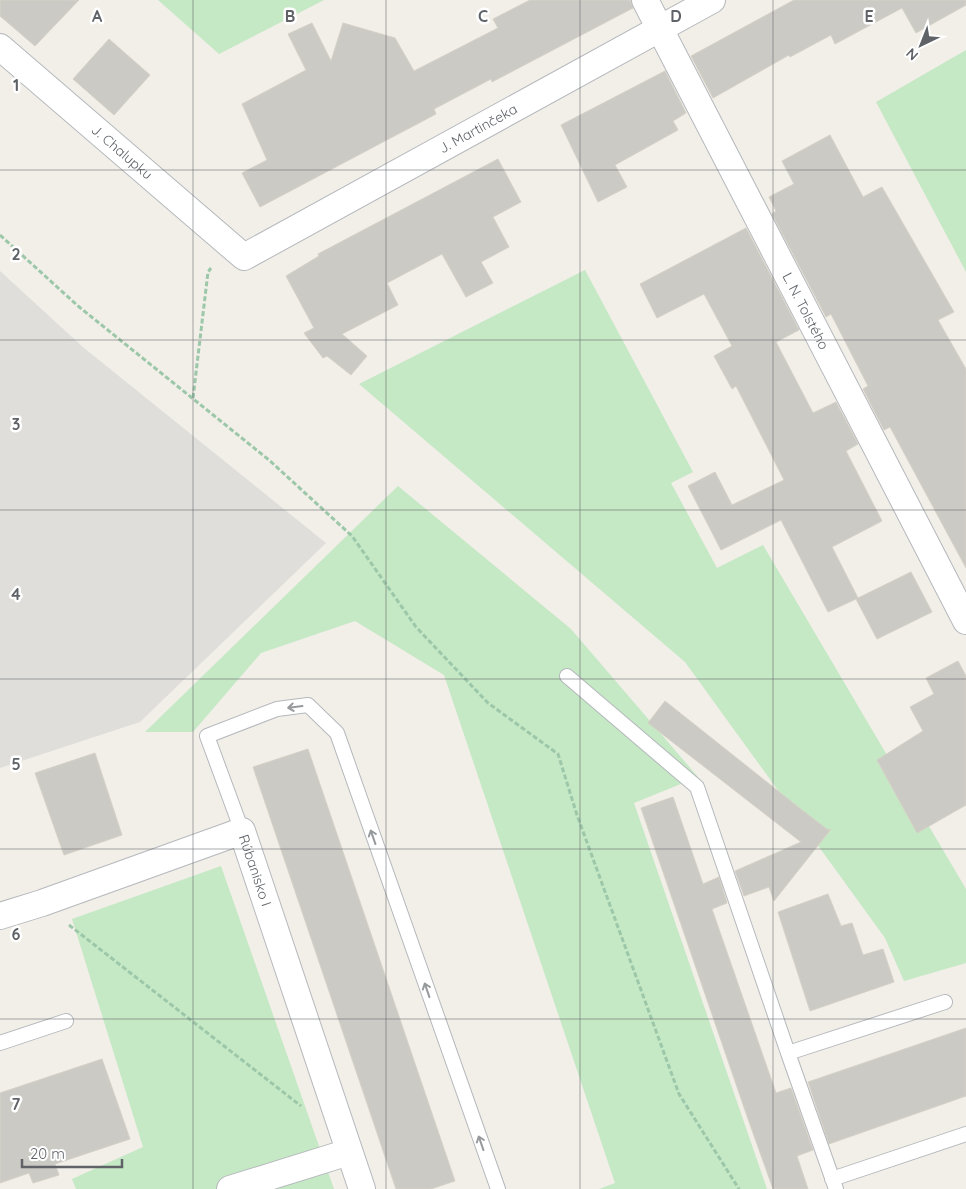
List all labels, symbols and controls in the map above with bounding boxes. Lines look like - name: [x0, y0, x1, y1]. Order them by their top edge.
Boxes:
- text: A: [92, 6, 103, 26]
- text: B: [285, 6, 295, 26]
- text: C: [478, 6, 488, 26]
- text: D: [670, 6, 682, 26]
- text: E: [864, 6, 874, 26]
- north arrow: [896, 20, 946, 70]
- text: N: [902, 44, 922, 65]
- text: 1: [13, 75, 19, 95]
- street label: J. Martinčeka: [436, 100, 520, 157]
- street label: J. Chalupku: [88, 121, 156, 183]
- text: 2: [11, 244, 21, 264]
- street label: L. N. Tolstého: [778, 269, 833, 353]
- text: 3: [12, 414, 20, 434]
- text: 4: [11, 584, 21, 604]
- one-way arrow: [288, 702, 304, 712]
- text: 5: [11, 754, 21, 774]
- one-way arrow: [368, 829, 377, 845]
- street label: Rúbanisko I: [235, 832, 276, 909]
- text: 6: [12, 924, 21, 944]
- one-way arrow: [422, 983, 431, 998]
- text: 7: [12, 1094, 21, 1114]
- scale bar: [22, 1136, 122, 1168]
- one-way arrow: [476, 1136, 485, 1151]
- text: 20 m: [30, 1144, 65, 1163]

